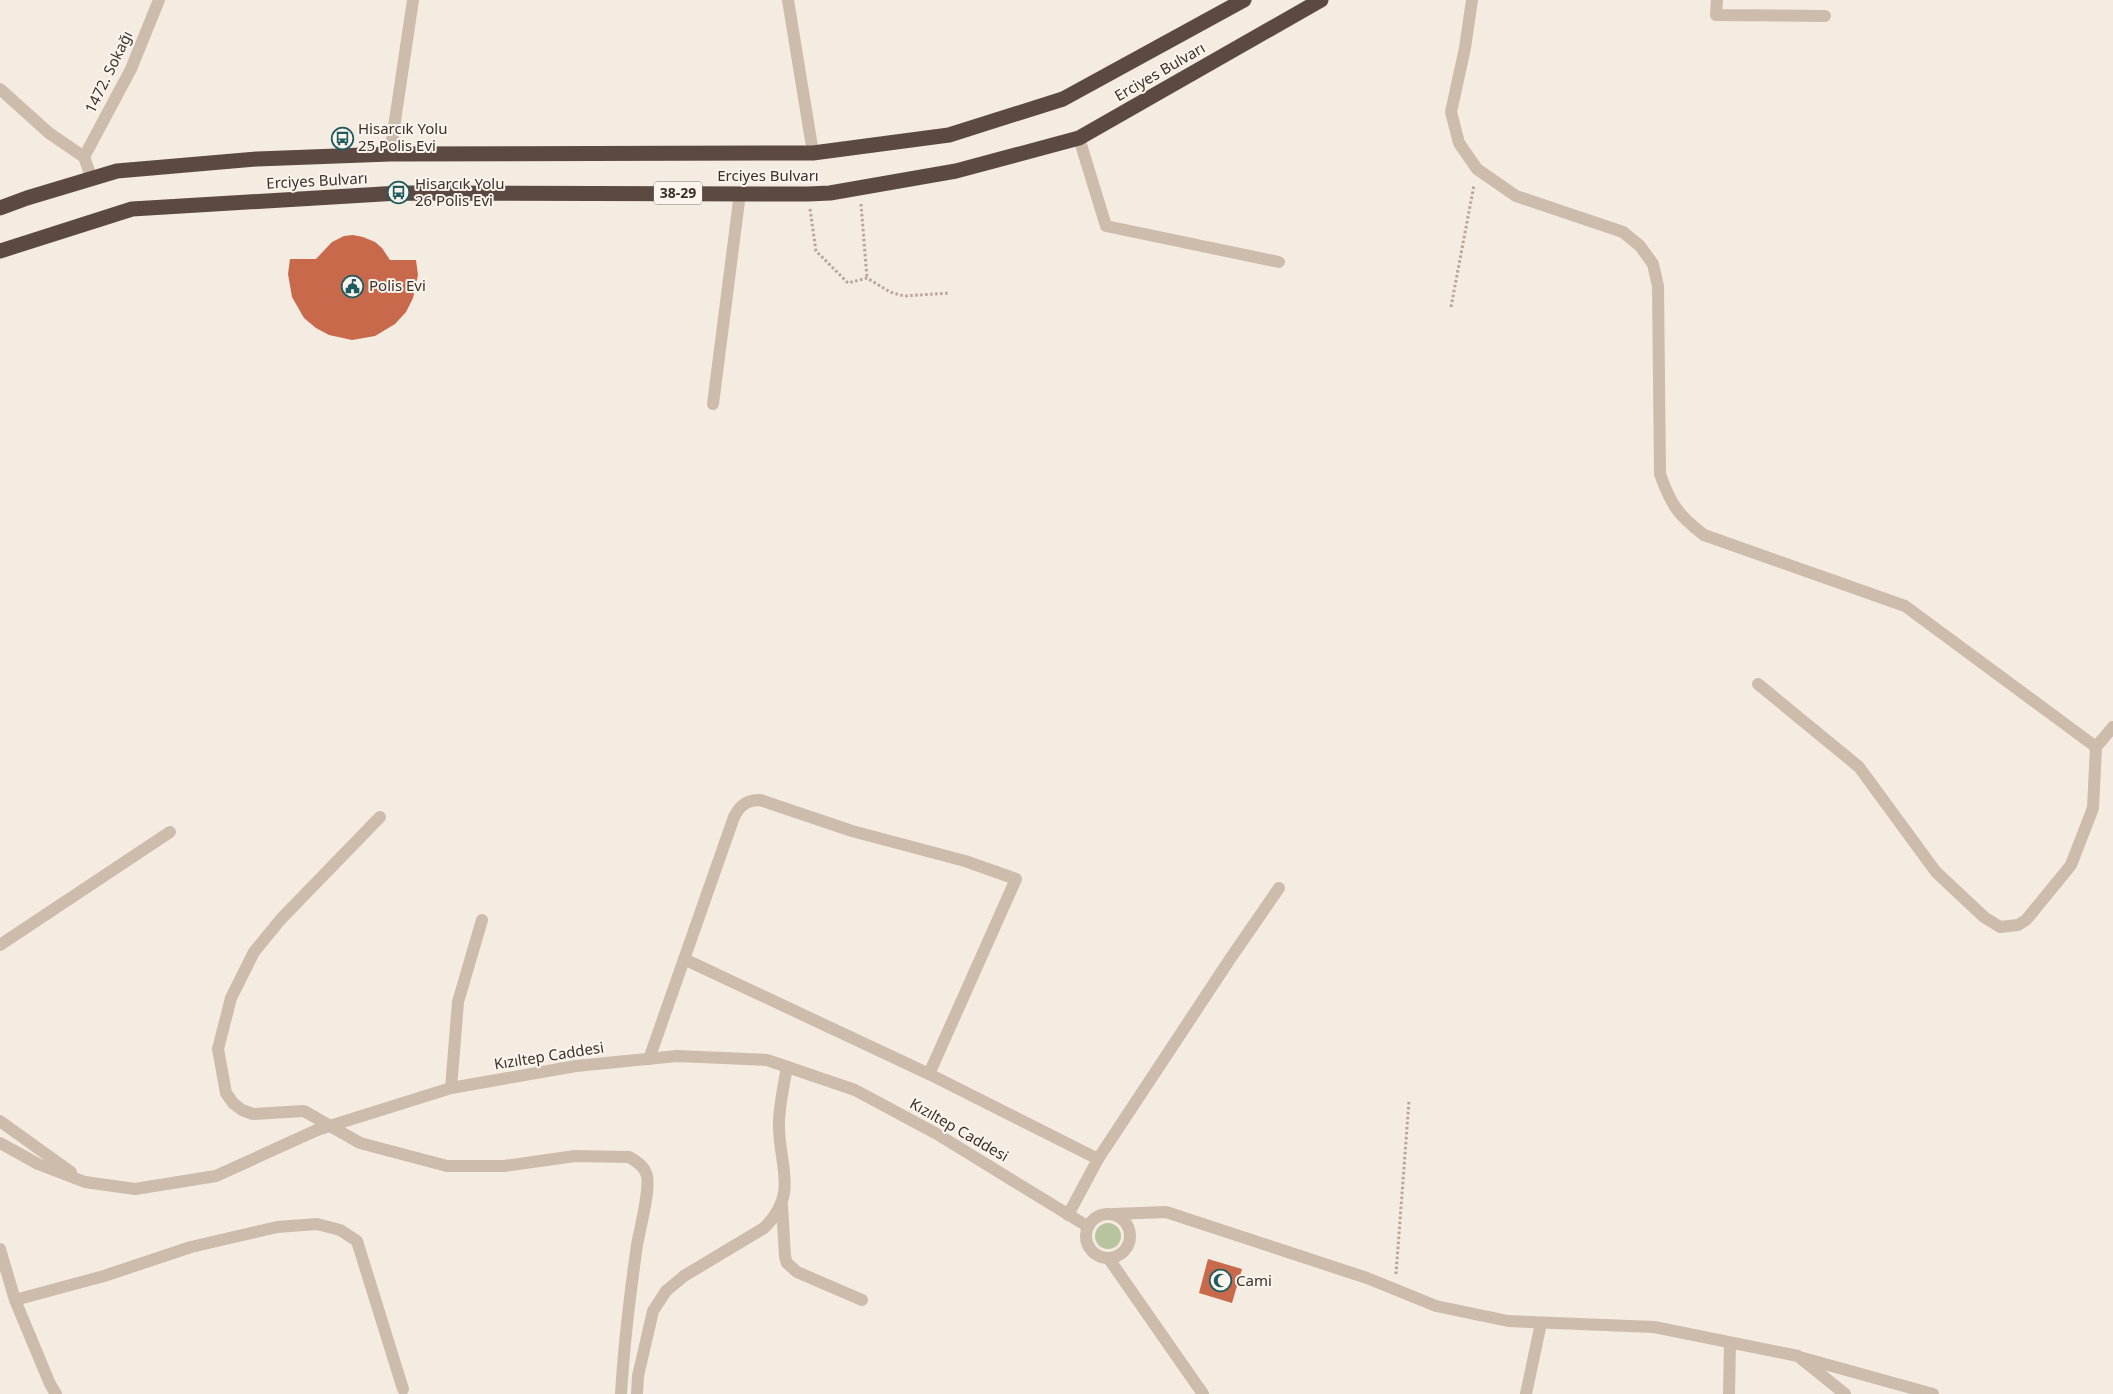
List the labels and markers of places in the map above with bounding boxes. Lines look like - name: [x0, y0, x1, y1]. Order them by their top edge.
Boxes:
- place label: Hisarcık Yolu 25 Polis Evi: [358, 118, 447, 155]
- bus stop icon: Hisarcık Yolu 25 Polis Evi: [330, 126, 354, 150]
- place label: Hisarcık Yolu 26 Polis Evi: [415, 173, 504, 210]
- bus stop icon: Hisarcık Yolu 26 Polis Evi: [387, 181, 411, 205]
- public building icon: Polis Evi: [341, 274, 365, 298]
- place label: Polis Evi: [369, 275, 426, 295]
- mosque icon: Cami: [1208, 1269, 1232, 1293]
- place label: Cami: [1236, 1270, 1272, 1290]

